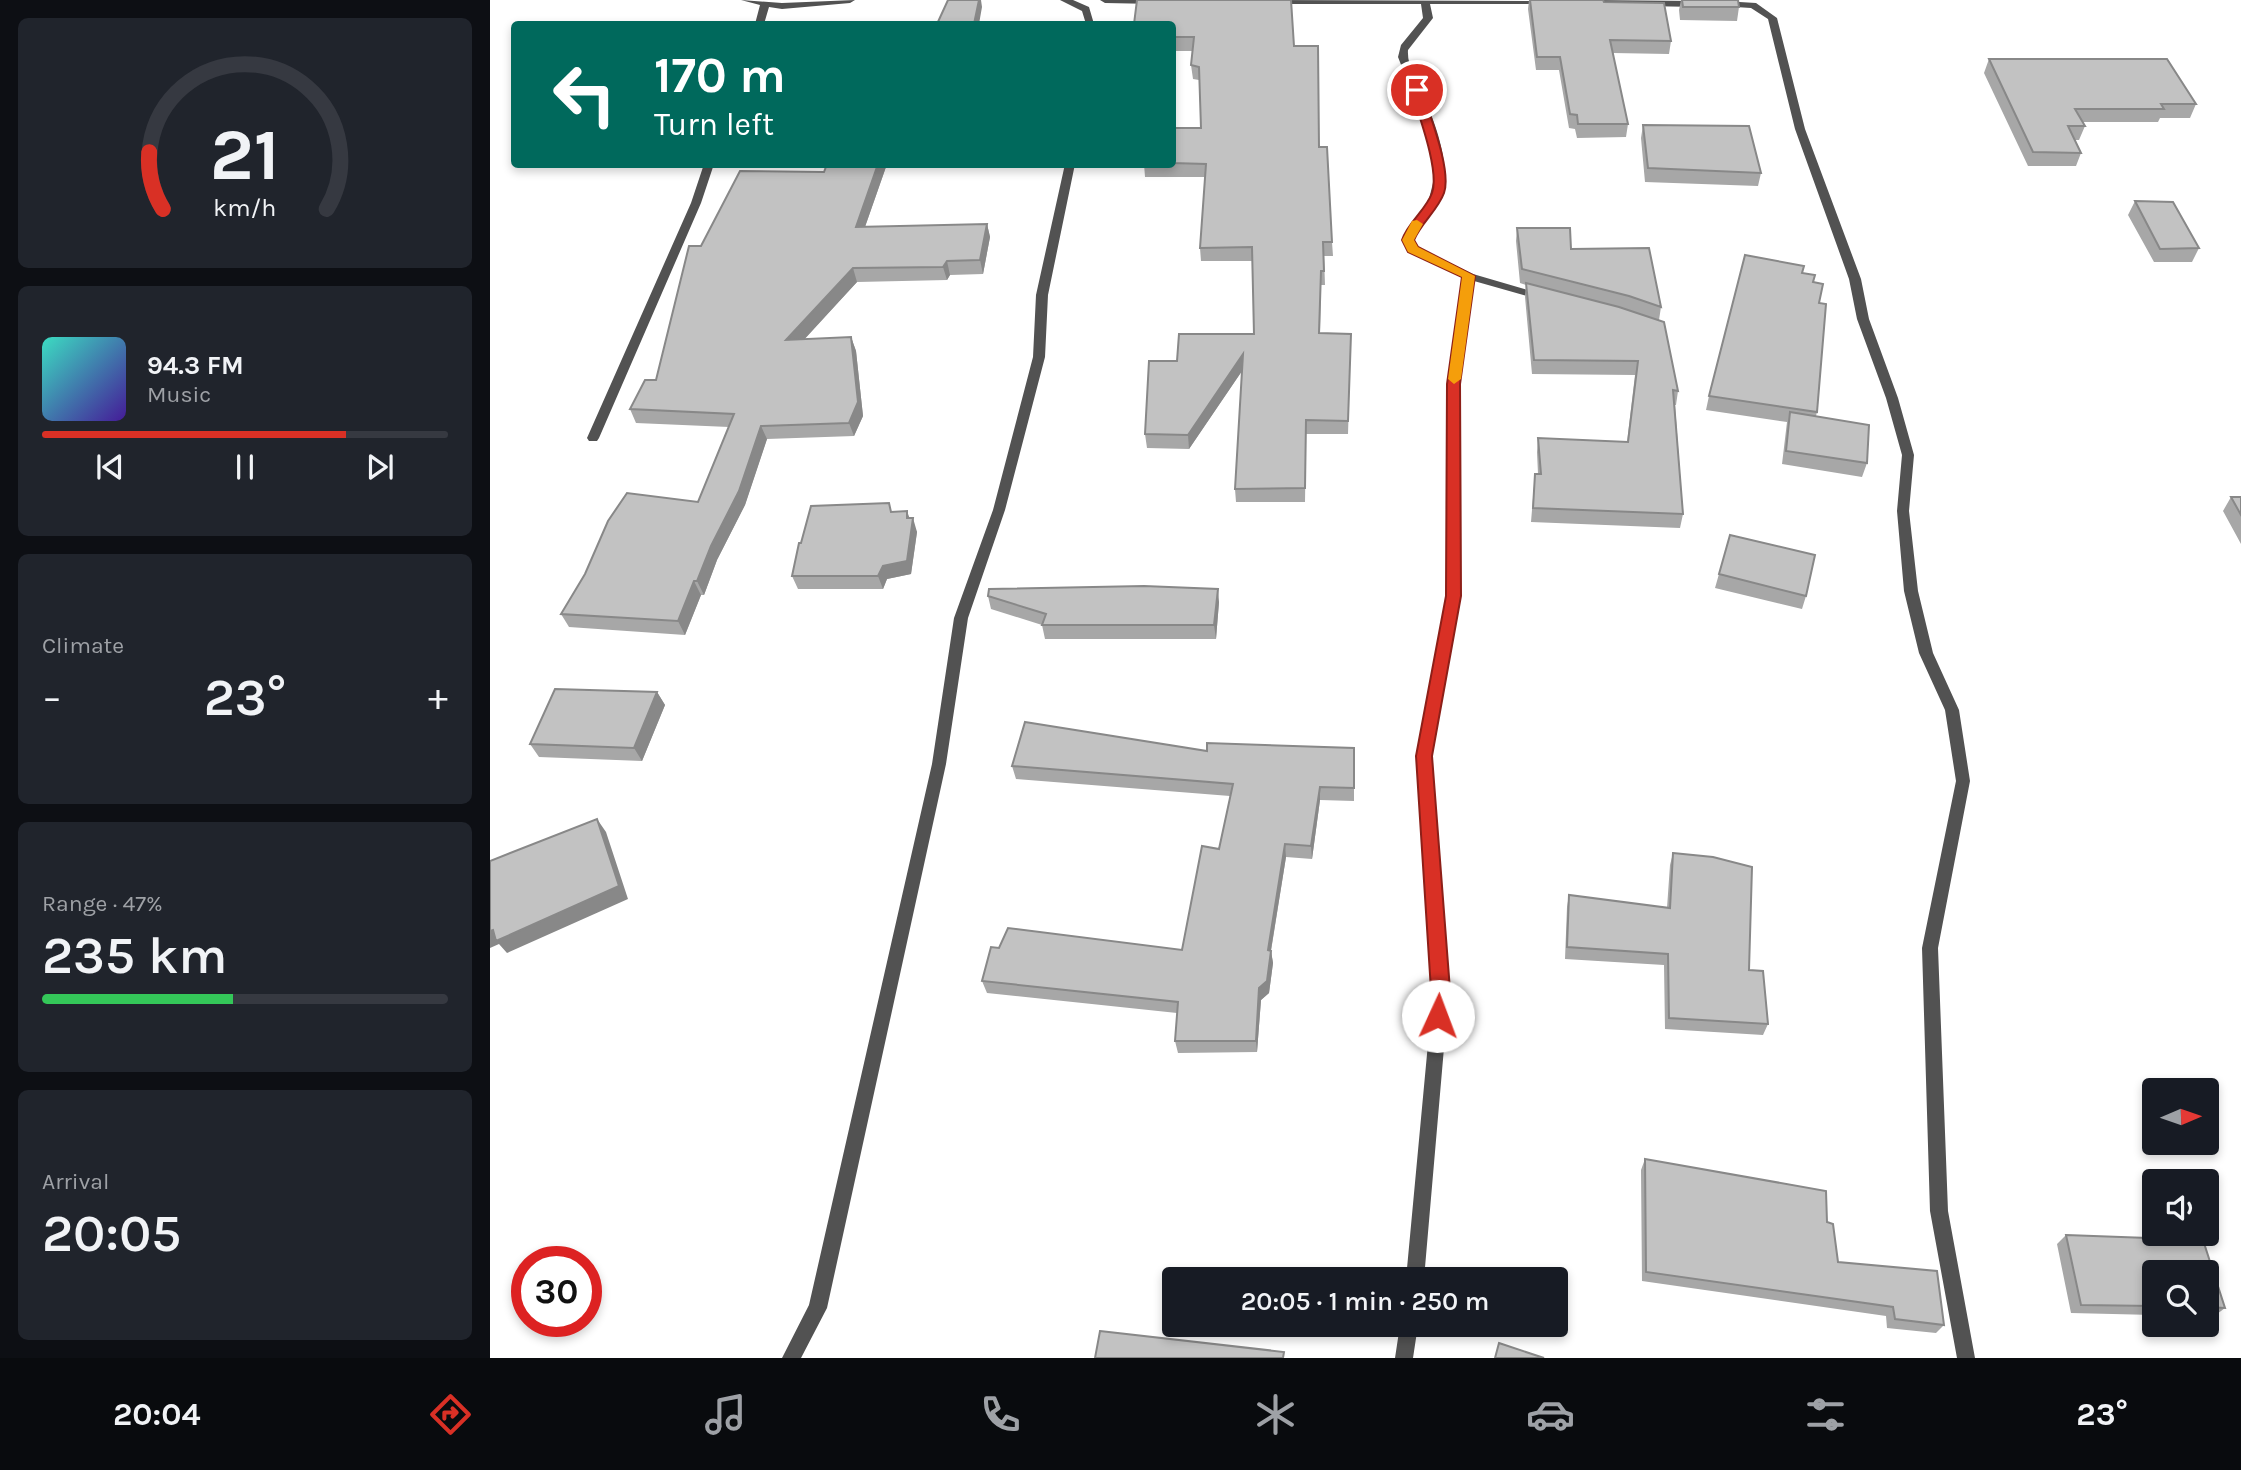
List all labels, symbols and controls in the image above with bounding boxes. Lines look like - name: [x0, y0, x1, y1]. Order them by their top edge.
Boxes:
- text: 170 m: [654, 47, 786, 104]
- icon: left: [539, 49, 630, 140]
- pin: [1387, 60, 1447, 120]
- icon: arrive: [1398, 71, 1436, 109]
- text: Turn left: [654, 106, 774, 143]
- text: 21: [210, 112, 280, 197]
- text: km/h: [213, 193, 277, 222]
- text: 94.3 FM: [147, 350, 244, 381]
- text: Music: [147, 381, 211, 408]
- icon: previous: [91, 448, 129, 486]
- icon: pause: [226, 448, 264, 486]
- icon: next: [361, 448, 399, 486]
- text: Climate: [42, 632, 124, 659]
- text: 23°: [204, 667, 286, 728]
- text: −: [42, 675, 62, 720]
- text: +: [428, 675, 448, 720]
- text: Range · 47%: [42, 890, 163, 917]
- text: 235 km: [42, 925, 227, 986]
- position arrow: [1401, 979, 1475, 1053]
- north arrow: [2142, 1078, 2219, 1155]
- map controls: [2142, 1078, 2219, 1337]
- text: Arrival: [42, 1168, 109, 1195]
- button: sound: [2142, 1169, 2219, 1246]
- text: 20:05: [42, 1203, 181, 1264]
- speed limit sign: 30: [511, 1246, 602, 1337]
- button: search: [2142, 1260, 2219, 1337]
- text: 20:05 · 1 min · 250 m: [1241, 1286, 1489, 1317]
- icon: directions: [426, 1390, 475, 1439]
- icon: music: [701, 1390, 750, 1439]
- icon: phone: [976, 1390, 1025, 1439]
- icon: climate: [1251, 1390, 1300, 1439]
- icon: car: [1526, 1390, 1575, 1439]
- icon: filters: [1801, 1390, 1850, 1439]
- text: 20:04: [113, 1396, 201, 1433]
- text: 23°: [2076, 1396, 2128, 1433]

